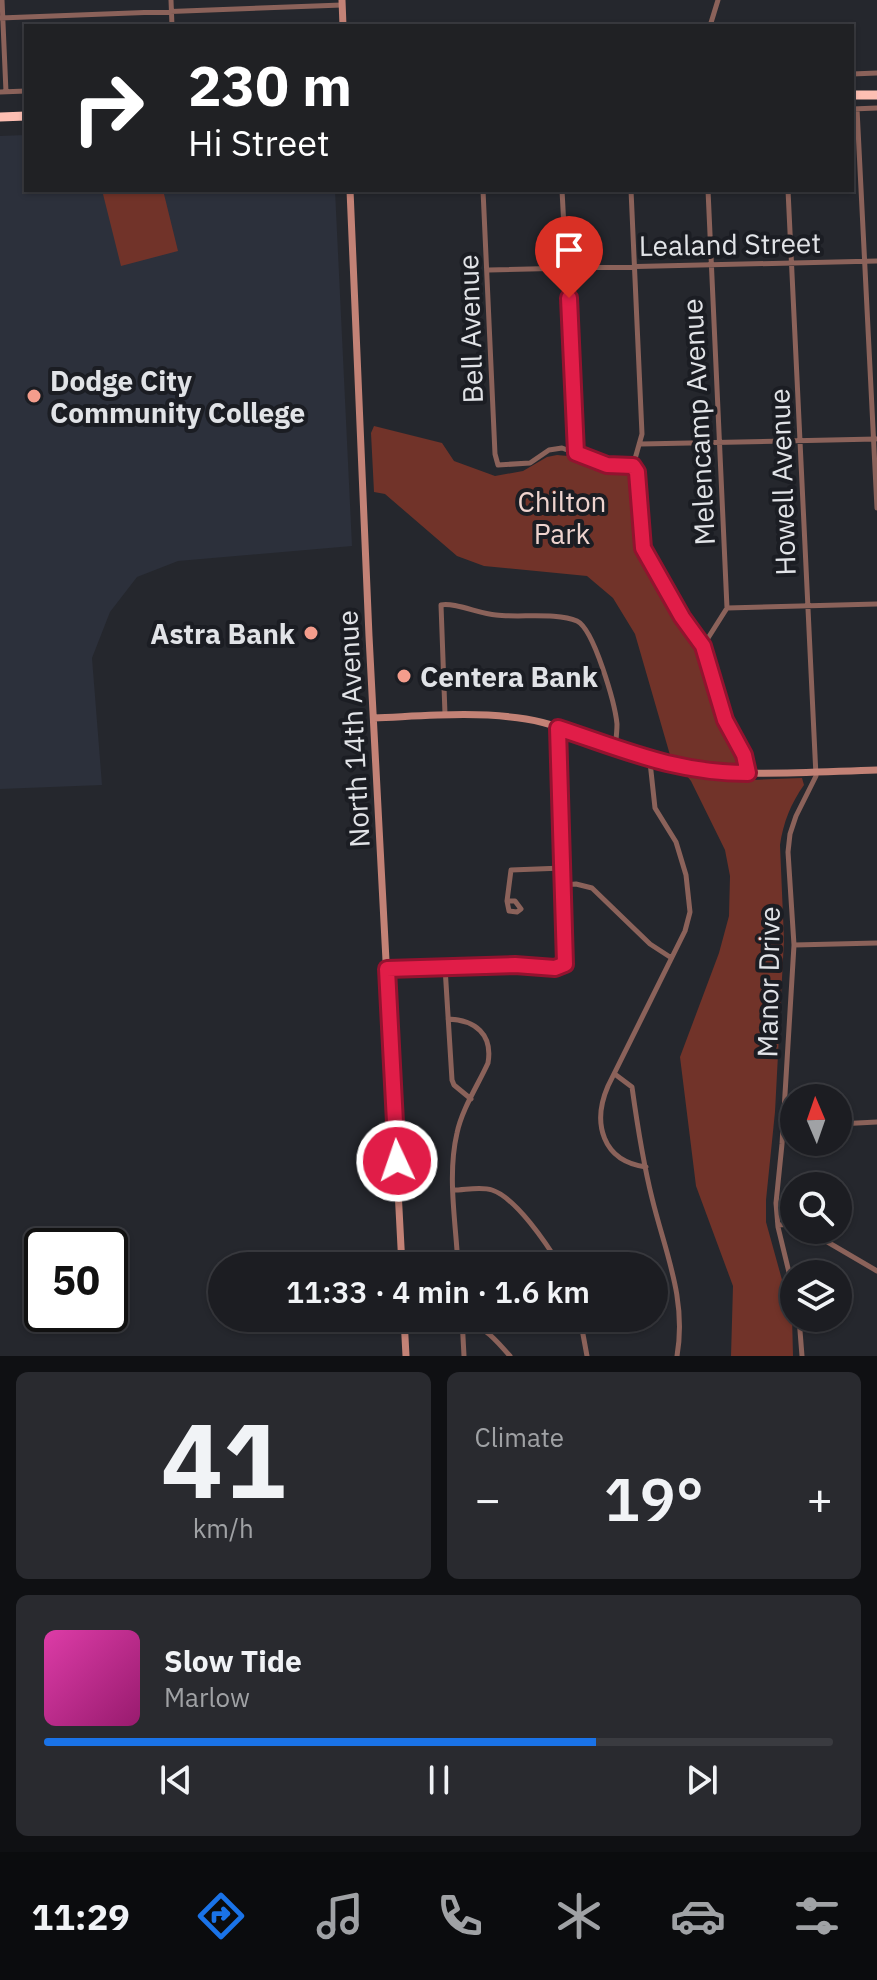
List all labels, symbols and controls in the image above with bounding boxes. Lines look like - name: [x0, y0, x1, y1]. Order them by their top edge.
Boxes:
- text: 230 m: [188, 49, 352, 121]
- icon: right: [56, 56, 160, 160]
- text: Hi Street: [188, 119, 330, 166]
- pin: [535, 216, 603, 298]
- street label: Lealand Street: [639, 224, 821, 264]
- icon: arrive: [547, 228, 591, 272]
- street label: Bell Avenue: [449, 254, 491, 404]
- street label: Melencamp Avenue: [673, 298, 723, 546]
- place label: Dodge City Community College: [50, 362, 305, 431]
- marker: Dodge City Community College: [25, 387, 43, 405]
- street label: Howell Avenue: [760, 388, 804, 576]
- park label: Chilton Park: [517, 483, 607, 552]
- street label: North 14th Avenue: [328, 609, 378, 849]
- place label: Astra Bank: [150, 615, 296, 652]
- marker: Astra Bank: [302, 624, 320, 642]
- place label: Centera Bank: [420, 658, 599, 695]
- marker: Centera Bank: [395, 667, 413, 685]
- street label: Manor Drive: [748, 906, 788, 1058]
- north arrow: [780, 1084, 852, 1156]
- map controls: [780, 1084, 852, 1332]
- position arrow: [355, 1119, 439, 1203]
- button: search: [780, 1172, 852, 1244]
- speed limit sign: 50: [24, 1228, 128, 1332]
- button: layers: [780, 1260, 852, 1332]
- text: 11:33 · 4 min · 1.6 km: [286, 1272, 590, 1311]
- text: 41: [161, 1391, 286, 1527]
- text: Climate: [475, 1420, 564, 1454]
- text: 19°: [604, 1459, 704, 1538]
- text: −: [475, 1470, 501, 1527]
- text: +: [807, 1470, 833, 1527]
- text: km/h: [193, 1511, 254, 1545]
- text: Slow Tide: [164, 1641, 302, 1680]
- text: Marlow: [164, 1680, 250, 1714]
- icon: previous: [154, 1758, 198, 1802]
- icon: pause: [417, 1758, 461, 1802]
- icon: next: [680, 1758, 724, 1802]
- icon: directions: [193, 1888, 249, 1944]
- icon: music: [312, 1888, 368, 1944]
- icon: phone: [432, 1888, 488, 1944]
- icon: climate: [551, 1888, 607, 1944]
- icon: car: [670, 1888, 726, 1944]
- icon: filters: [789, 1888, 845, 1944]
- text: 11:29: [32, 1893, 130, 1940]

